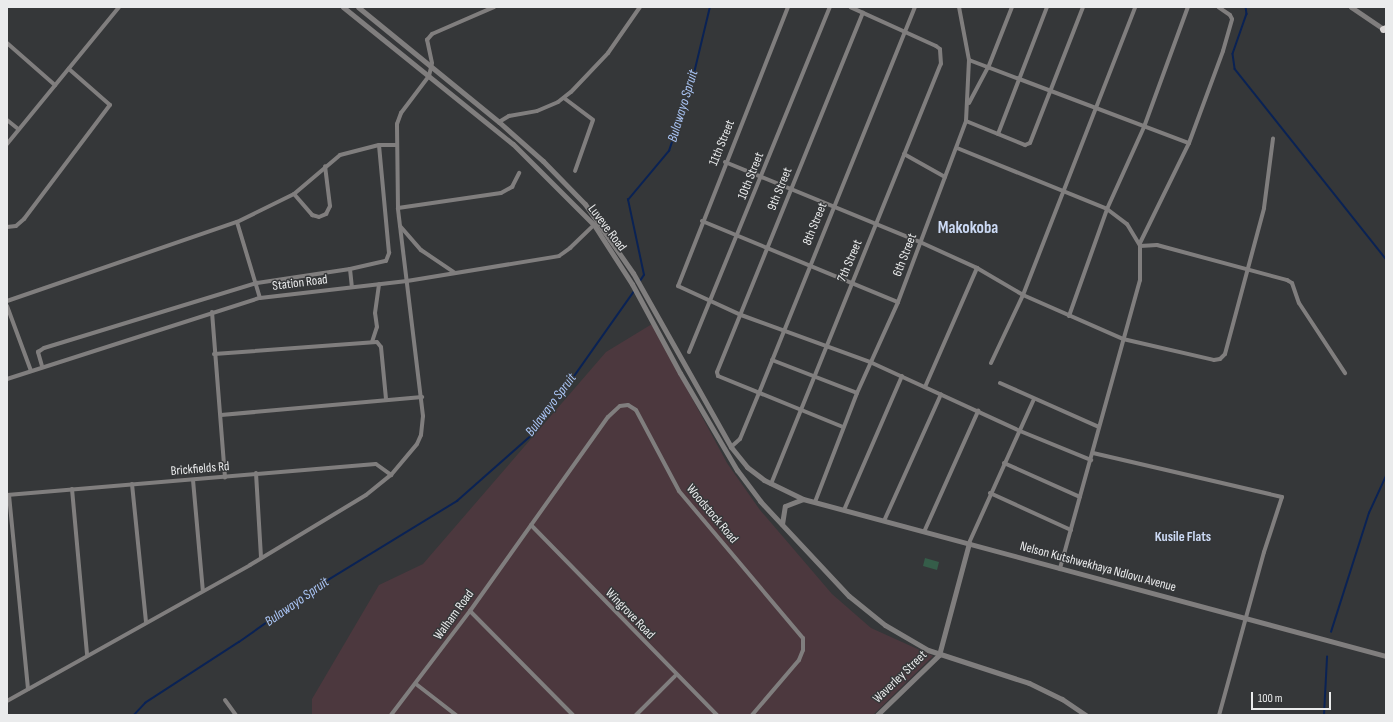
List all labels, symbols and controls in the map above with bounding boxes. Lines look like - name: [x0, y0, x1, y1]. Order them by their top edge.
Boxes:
- water label: Bulawayo Spruit: [664, 68, 702, 144]
- street label: 11th Street: [706, 118, 738, 168]
- street label: 10th Street: [735, 150, 767, 202]
- street label: 9th Street: [764, 165, 796, 213]
- street label: 8th Street: [799, 200, 831, 248]
- street label: Luveve Road: [584, 202, 630, 254]
- district label: Makokoba: [938, 219, 998, 239]
- street label: 6th Street: [890, 231, 920, 279]
- street label: 7th Street: [834, 238, 866, 284]
- street label: Station Road: [271, 272, 329, 294]
- water label: Bulawayo Spruit: [522, 370, 580, 440]
- street label: Brickfields Rd: [170, 459, 230, 479]
- street label: Woodstock Road: [683, 481, 741, 547]
- district label: Kusile Flats: [1155, 529, 1211, 545]
- street label: Nelson Kutshwekhaya Ndlovu Avenue: [1018, 539, 1178, 595]
- water label: Bulawayo Spruit: [262, 574, 332, 630]
- street label: Wingrove Road: [602, 585, 658, 643]
- street label: Walham Road: [431, 587, 477, 643]
- street label: Waverley Street: [870, 647, 930, 707]
- scale bar: [1253, 684, 1333, 710]
- text: 100 m: [1258, 691, 1283, 706]

